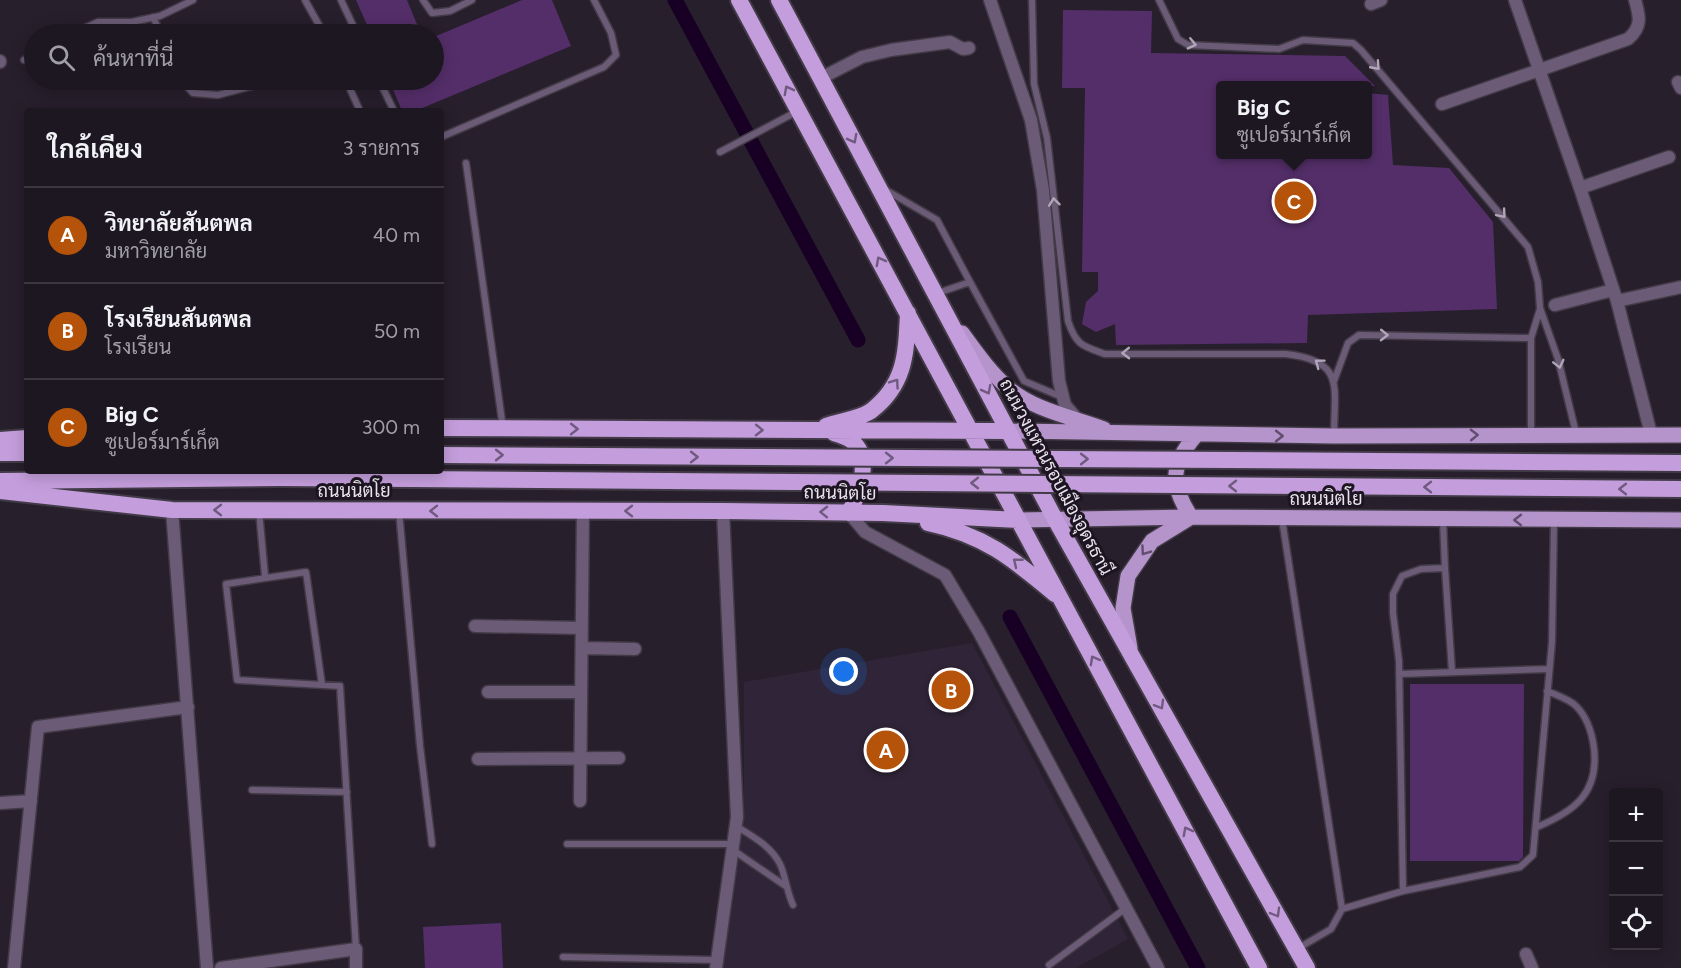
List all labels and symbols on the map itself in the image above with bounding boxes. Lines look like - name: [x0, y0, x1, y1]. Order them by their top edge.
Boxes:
- one-way arrow: [1187, 36, 1197, 49]
- one-way arrow: [1368, 59, 1379, 70]
- one-way arrow: [784, 85, 795, 96]
- one-way arrow: [846, 133, 857, 143]
- pin: C: [1274, 178, 1314, 224]
- one-way arrow: [1048, 198, 1061, 207]
- one-way arrow: [1495, 207, 1506, 218]
- one-way arrow: [876, 257, 887, 267]
- one-way arrow: [1380, 329, 1389, 342]
- one-way arrow: [1122, 347, 1131, 360]
- one-way arrow: [1552, 358, 1564, 368]
- one-way arrow: [1315, 359, 1326, 370]
- street label: ถนนวงแหวนรอบเมืองอุดรธานี: [994, 374, 1119, 580]
- one-way arrow: [888, 378, 899, 389]
- one-way arrow: [980, 384, 991, 395]
- one-way arrow: [569, 423, 578, 435]
- one-way arrow: [754, 424, 763, 436]
- one-way arrow: [1469, 429, 1478, 441]
- one-way arrow: [1274, 430, 1283, 442]
- one-way arrow: [495, 449, 504, 461]
- one-way arrow: [690, 451, 699, 463]
- one-way arrow: [885, 452, 894, 464]
- one-way arrow: [1080, 453, 1089, 465]
- one-way arrow: [970, 477, 979, 490]
- street label: ถนนนิตโย: [318, 478, 390, 502]
- street label: ถนนนิตโย: [803, 479, 877, 505]
- one-way arrow: [1228, 479, 1237, 492]
- one-way arrow: [1423, 481, 1432, 493]
- one-way arrow: [1618, 483, 1627, 495]
- street label: ถนนนิตโย: [1290, 486, 1362, 510]
- one-way arrow: [214, 504, 223, 516]
- one-way arrow: [430, 505, 439, 517]
- one-way arrow: [625, 505, 634, 517]
- one-way arrow: [820, 506, 829, 518]
- one-way arrow: [1513, 514, 1522, 526]
- one-way arrow: [1141, 545, 1152, 556]
- one-way arrow: [1013, 559, 1024, 570]
- one-way arrow: [1090, 656, 1101, 667]
- your location: [829, 657, 858, 686]
- pin: B: [932, 668, 970, 712]
- one-way arrow: [1153, 699, 1164, 710]
- pin: A: [866, 728, 906, 772]
- one-way arrow: [1183, 827, 1194, 838]
- one-way arrow: [1269, 906, 1280, 917]

